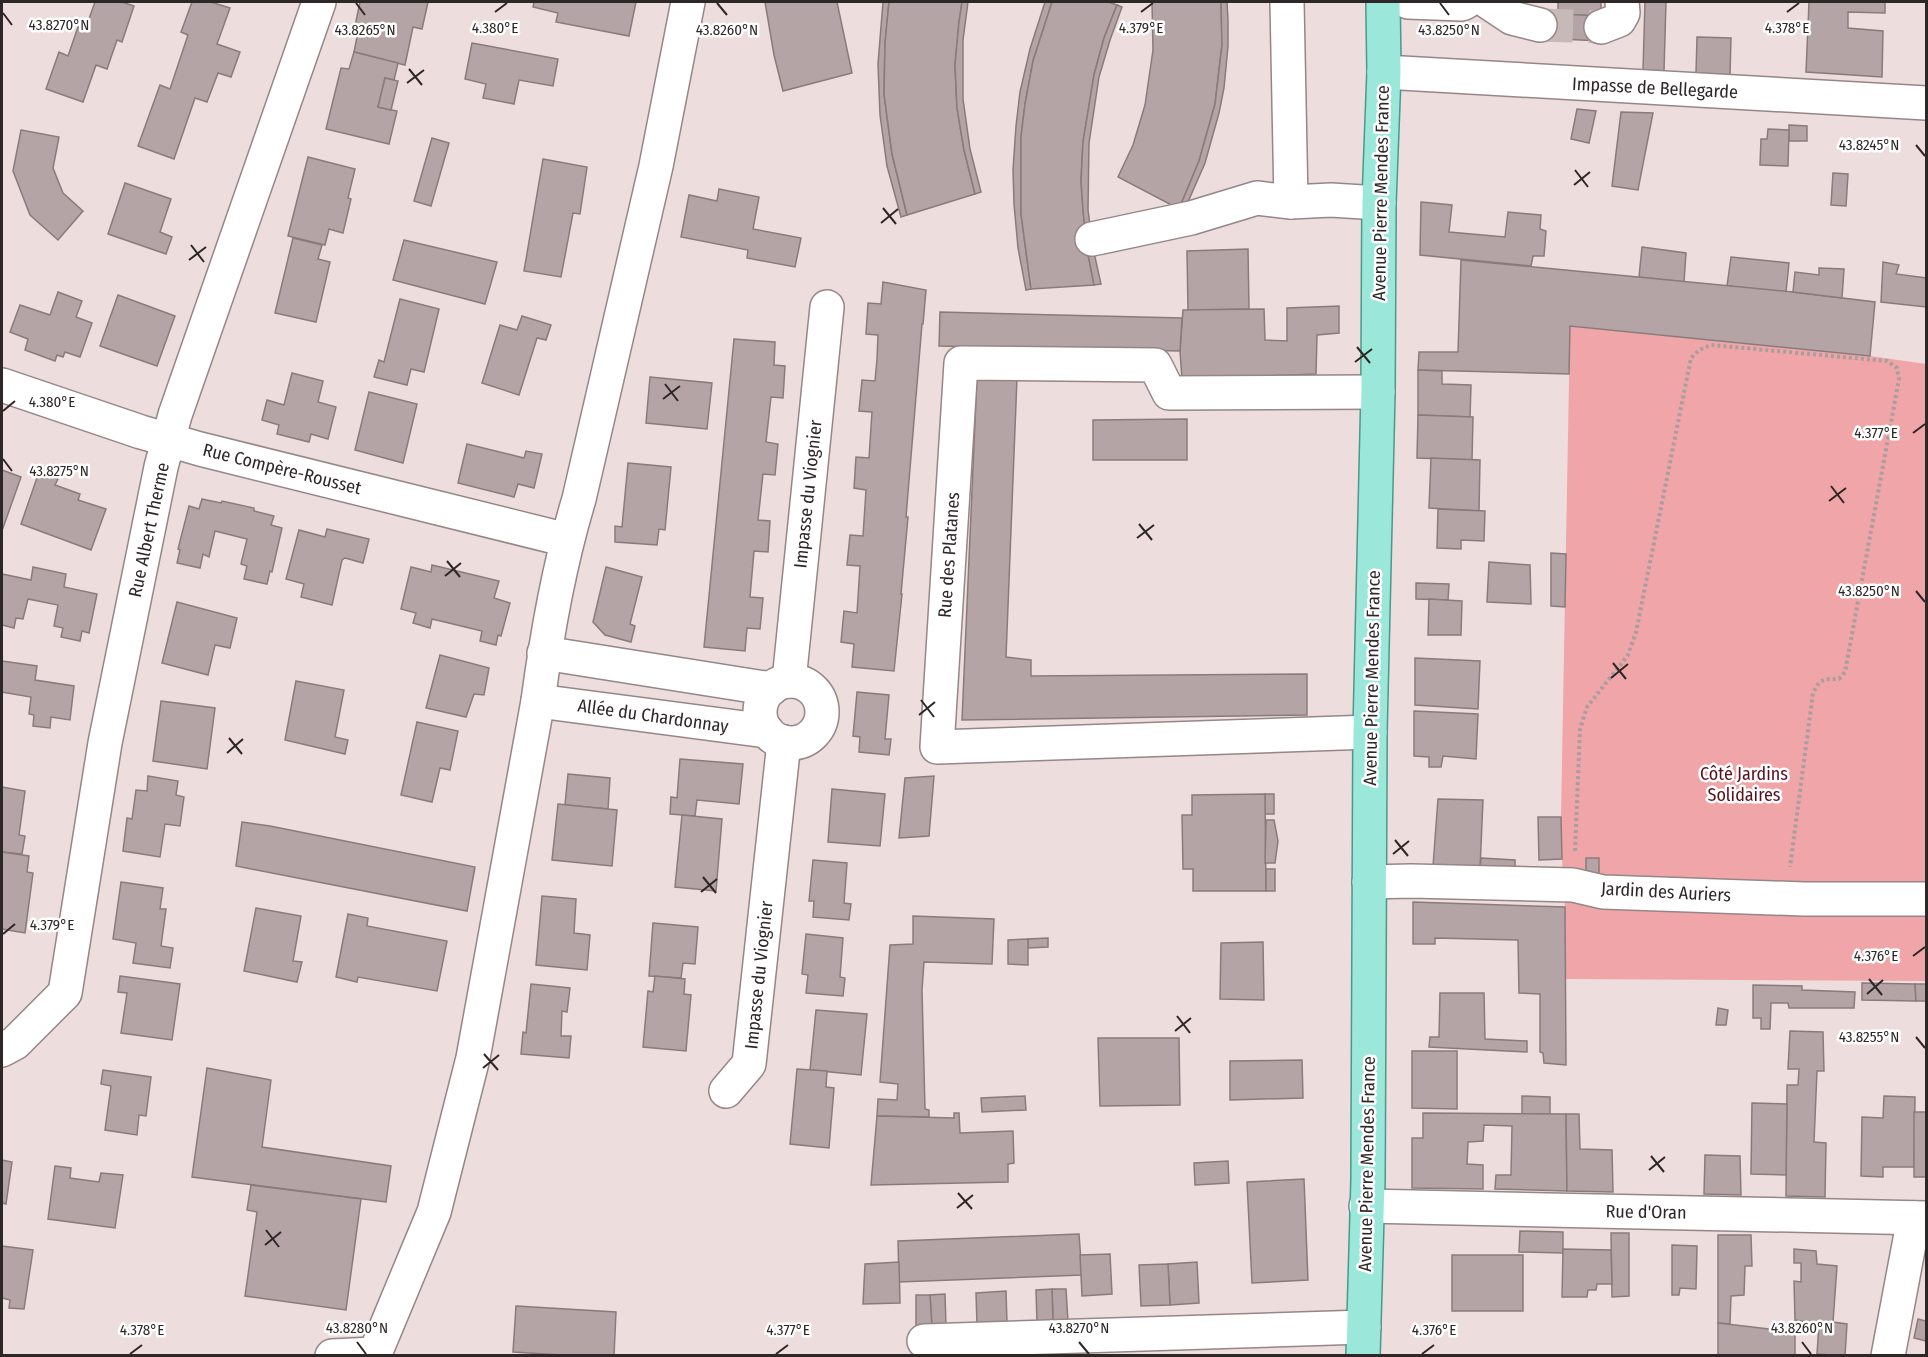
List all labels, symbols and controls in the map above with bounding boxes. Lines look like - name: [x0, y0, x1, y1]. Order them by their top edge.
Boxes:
- text: 43.8270°N: [29, 16, 89, 34]
- text: 4.380°E: [472, 19, 518, 37]
- text: 4.379°E: [1119, 19, 1163, 37]
- text: 4.378°E: [1765, 19, 1809, 37]
- text: 43.8265°N: [334, 21, 396, 39]
- text: 43.8260°N: [696, 21, 758, 39]
- text: 43.8250°N: [1418, 21, 1480, 39]
- street label: Impasse de Bellegarde: [1572, 73, 1739, 103]
- street label: Avenue Pierre Mendes France: [1368, 85, 1394, 301]
- text: 43.8245°N: [1839, 136, 1899, 154]
- text: 4.380°E: [29, 393, 75, 411]
- street label: Impasse du Viognier: [789, 418, 827, 569]
- text: 4.377°E: [1854, 424, 1898, 442]
- street label: Rue Compère-Rousset: [200, 439, 364, 499]
- street label: Rue Albert Therme: [124, 461, 174, 599]
- text: 43.8275°N: [29, 462, 89, 480]
- street label: Rue des Platanes: [934, 491, 964, 619]
- street label: Avenue Pierre Mendes France: [1359, 570, 1385, 786]
- text: 43.8250°N: [1838, 582, 1900, 600]
- street label: Allée du Chardonnay: [576, 695, 730, 737]
- park label: Côté Jardins Solidaires: [1700, 763, 1788, 806]
- street label: Jardin des Auriers: [1600, 878, 1732, 906]
- street label: Impasse du Viognier: [740, 899, 778, 1050]
- text: 4.379°E: [30, 916, 74, 934]
- text: 4.376°E: [1854, 947, 1898, 965]
- text: 43.8255°N: [1839, 1028, 1899, 1046]
- street label: Avenue Pierre Mendes France: [1354, 1056, 1380, 1272]
- street label: Rue d'Oran: [1605, 1200, 1687, 1224]
- text: 43.8280°N: [326, 1319, 388, 1337]
- text: 43.8270°N: [1049, 1319, 1109, 1337]
- text: 43.8260°N: [1771, 1319, 1833, 1337]
- text: 4.378°E: [120, 1321, 164, 1339]
- text: 4.377°E: [766, 1321, 810, 1339]
- text: 4.376°E: [1412, 1321, 1456, 1339]

